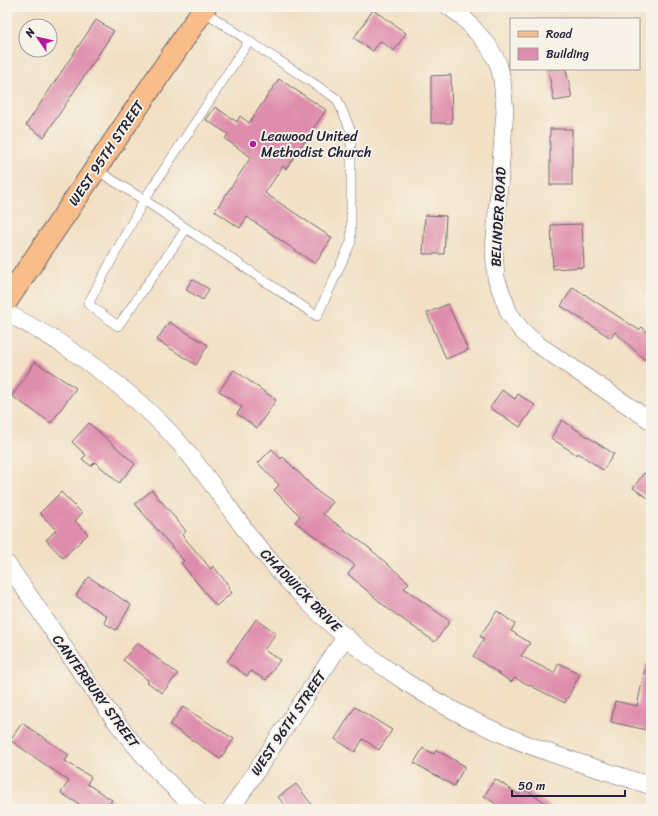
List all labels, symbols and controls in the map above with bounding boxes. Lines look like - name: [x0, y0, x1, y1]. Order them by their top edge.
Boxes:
- north arrow: [18, 18, 58, 58]
- legend: [510, 18, 640, 70]
- text: Road: [546, 23, 573, 45]
- text: N: [20, 24, 40, 42]
- text: Building: [546, 43, 589, 65]
- street label: WEST 95TH STREET: [62, 95, 152, 211]
- place label: Leawood United Methodist Church: [261, 124, 371, 165]
- marker: Leawood United Methodist Church: [248, 139, 258, 149]
- street label: BELINDER ROAD: [483, 166, 514, 267]
- street label: CHADWICK DRIVE: [254, 542, 348, 639]
- street label: CANTERBURY STREET: [46, 629, 147, 755]
- street label: WEST 96TH STREET: [244, 665, 333, 781]
- scale bar: [512, 772, 625, 798]
- text: 50 m: [518, 775, 545, 797]

